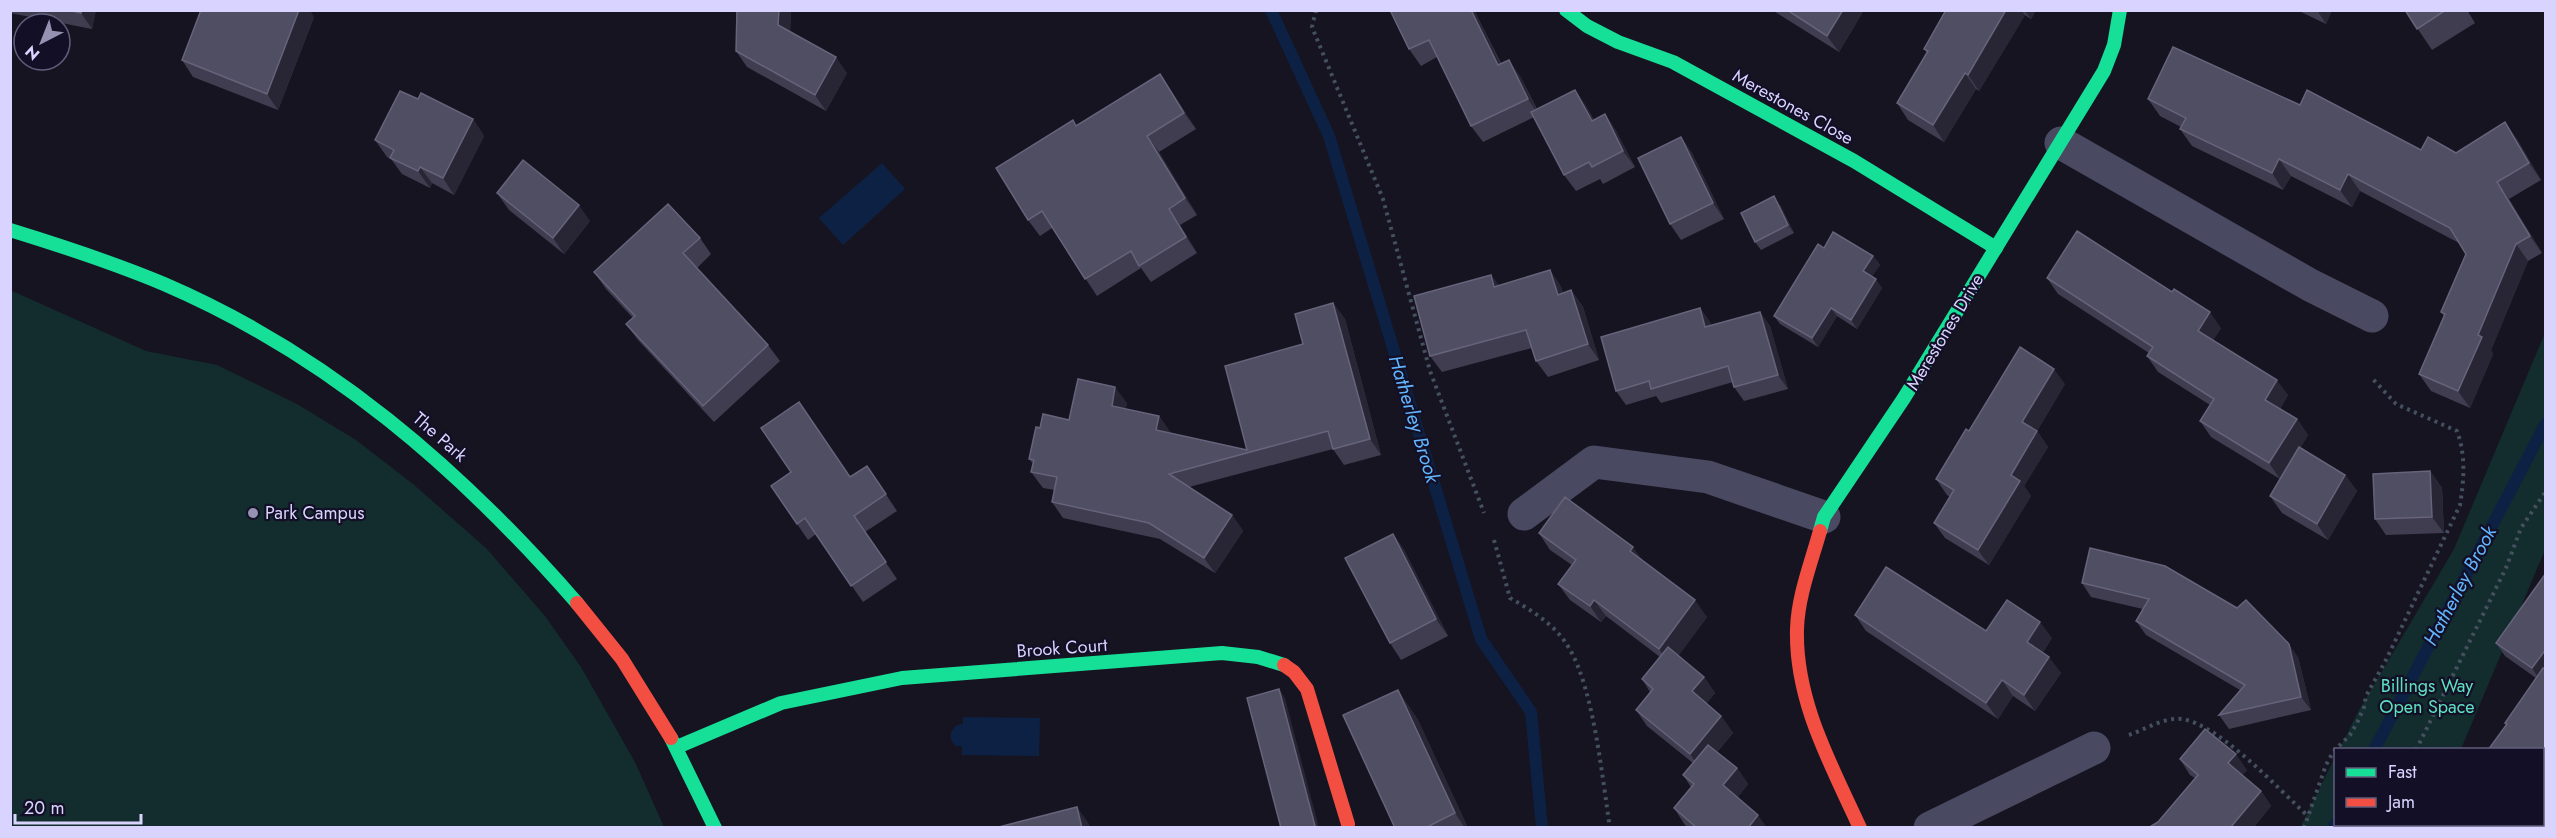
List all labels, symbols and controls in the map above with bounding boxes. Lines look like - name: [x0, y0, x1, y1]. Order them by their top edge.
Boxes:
- north arrow: [12, 12, 72, 72]
- text: N: [20, 40, 45, 66]
- street label: Merestones Close: [1728, 63, 1858, 151]
- street label: Merestones Drive: [1900, 269, 1990, 395]
- water label: Hatherley Brook: [1381, 352, 1448, 488]
- street label: The Park: [407, 406, 473, 468]
- place label: Park Campus: [265, 500, 364, 526]
- marker: Park Campus: [246, 506, 260, 520]
- water label: Hatherley Brook: [2416, 520, 2504, 651]
- street label: Brook Court: [1016, 632, 1109, 664]
- park label: Billings Way Open Space: [2379, 673, 2475, 720]
- legend: [2334, 748, 2544, 826]
- text: Fast: [2388, 759, 2417, 785]
- scale bar: [15, 787, 141, 825]
- text: Jam: [2386, 789, 2415, 815]
- text: 20 m: [24, 795, 64, 821]

